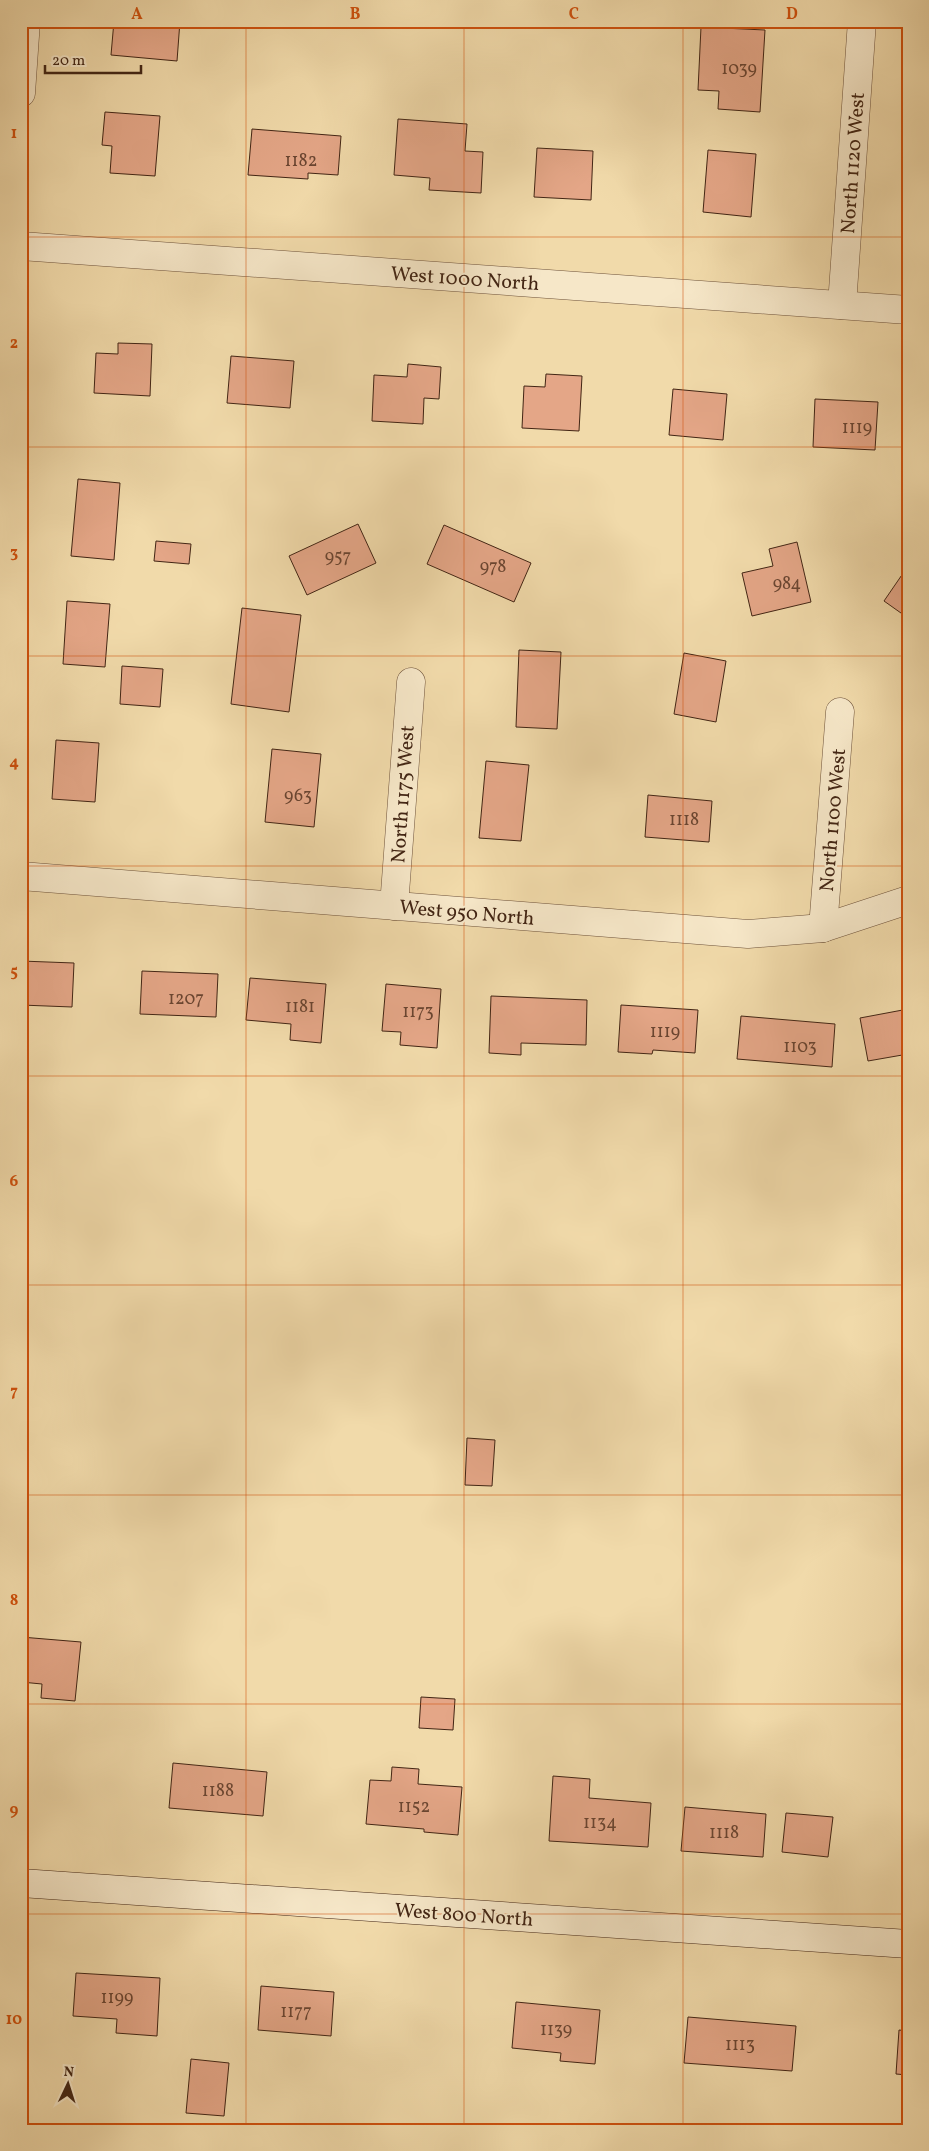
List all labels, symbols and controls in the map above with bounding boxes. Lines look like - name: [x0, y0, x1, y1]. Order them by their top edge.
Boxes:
- text: A: [131, 4, 143, 26]
- text: B: [350, 4, 361, 26]
- text: C: [569, 4, 579, 26]
- text: D: [786, 4, 798, 26]
- scale bar: [45, 42, 141, 74]
- text: 20 m: [52, 51, 85, 72]
- house number: 1039: [721, 57, 757, 82]
- street label: North 1120 West: [835, 91, 873, 235]
- text: 1: [11, 123, 17, 145]
- house number: 1182: [285, 149, 317, 174]
- street label: West 1000 North: [390, 261, 540, 299]
- text: 2: [10, 333, 18, 355]
- house number: 1119: [842, 416, 872, 441]
- text: 3: [10, 542, 18, 564]
- house number: 957: [325, 545, 351, 570]
- house number: 978: [480, 555, 506, 580]
- house number: 984: [773, 572, 801, 597]
- street label: North 1175 West: [385, 724, 423, 864]
- street label: North 1100 West: [814, 747, 854, 893]
- text: 4: [9, 752, 19, 774]
- house number: 963: [284, 784, 312, 809]
- house number: 1118: [669, 808, 699, 833]
- street label: West 950 North: [398, 894, 536, 934]
- text: 5: [10, 961, 18, 983]
- house number: 1207: [168, 987, 204, 1012]
- house number: 1181: [285, 995, 315, 1020]
- house number: 1173: [402, 1000, 434, 1025]
- house number: 1119: [650, 1020, 680, 1045]
- house number: 1103: [783, 1035, 817, 1060]
- text: 6: [10, 1171, 19, 1193]
- text: 7: [10, 1381, 18, 1403]
- text: 8: [10, 1590, 18, 1612]
- house number: 1188: [202, 1779, 234, 1804]
- house number: 1152: [398, 1795, 430, 1820]
- text: 9: [10, 1800, 19, 1822]
- house number: 1134: [583, 1811, 617, 1836]
- house number: 1118: [709, 1821, 739, 1846]
- street label: West 800 North: [394, 1897, 534, 1935]
- house number: 1199: [101, 1986, 133, 2011]
- house number: 1177: [280, 2000, 312, 2025]
- text: 10: [6, 2009, 22, 2031]
- house number: 1139: [540, 2018, 572, 2043]
- house number: 1113: [725, 2033, 755, 2058]
- north arrow: [42, 2058, 92, 2108]
- text: N: [63, 2063, 75, 2082]

